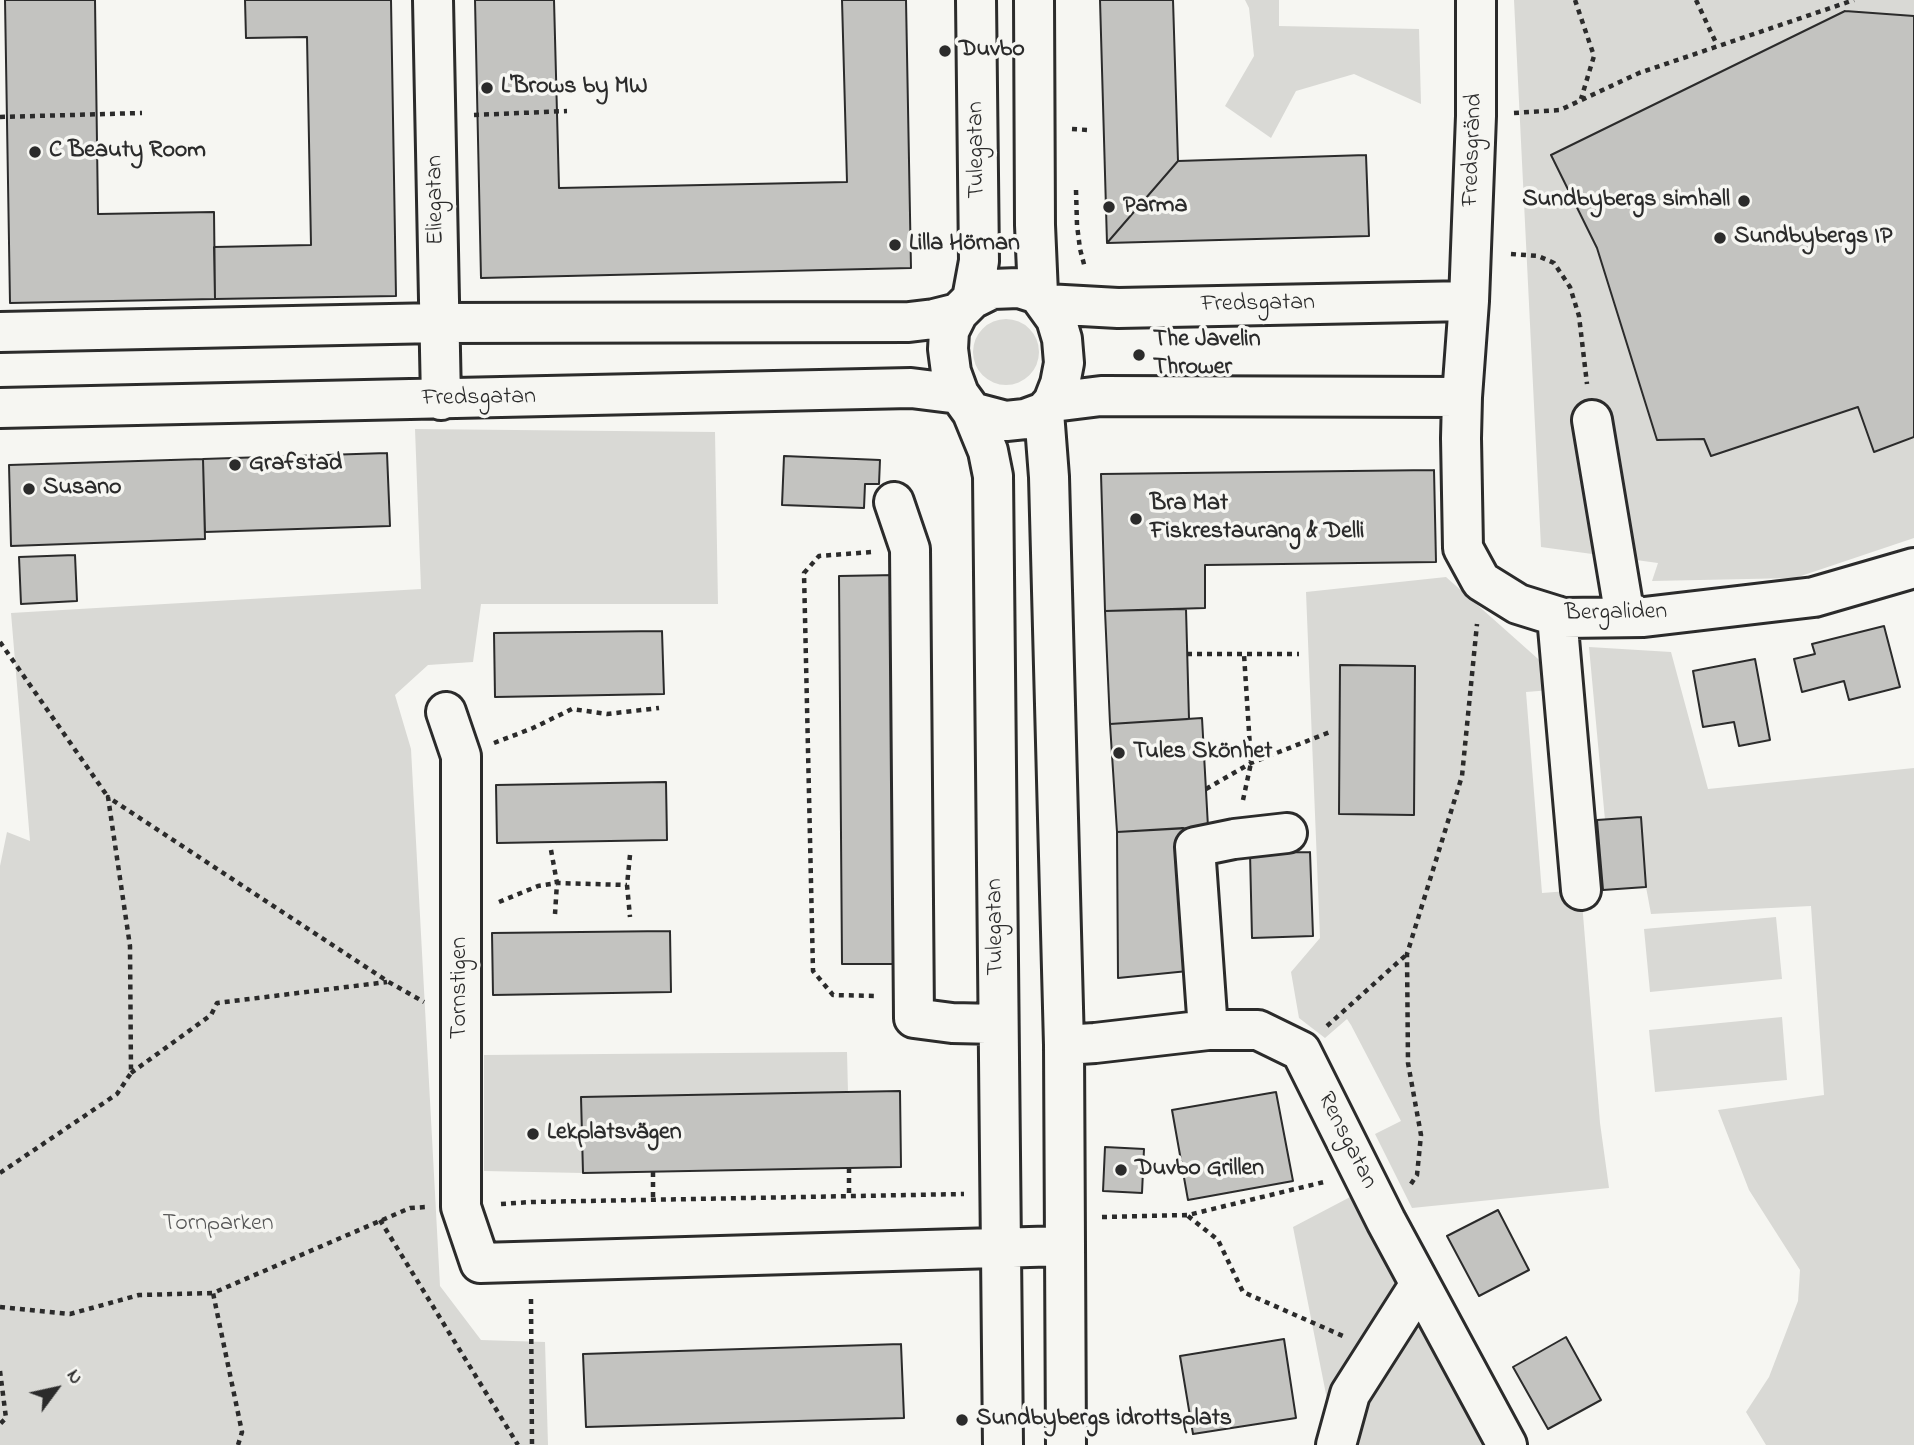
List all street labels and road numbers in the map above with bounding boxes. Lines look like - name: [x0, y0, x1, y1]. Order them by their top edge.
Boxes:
- street label: Fredsgränd: [1458, 93, 1490, 207]
- street label: Tulegatan: [963, 101, 993, 199]
- street label: Eliegatan: [422, 155, 452, 245]
- street label: Fredsgatan: [1201, 290, 1315, 320]
- street label: Fredsgatan: [422, 384, 536, 414]
- street label: Bergaliden: [1564, 599, 1668, 629]
- street label: Tulegatan: [982, 878, 1012, 976]
- street label: Tornstigen: [447, 937, 475, 1039]
- street label: Rensgatan: [1309, 1088, 1383, 1194]

